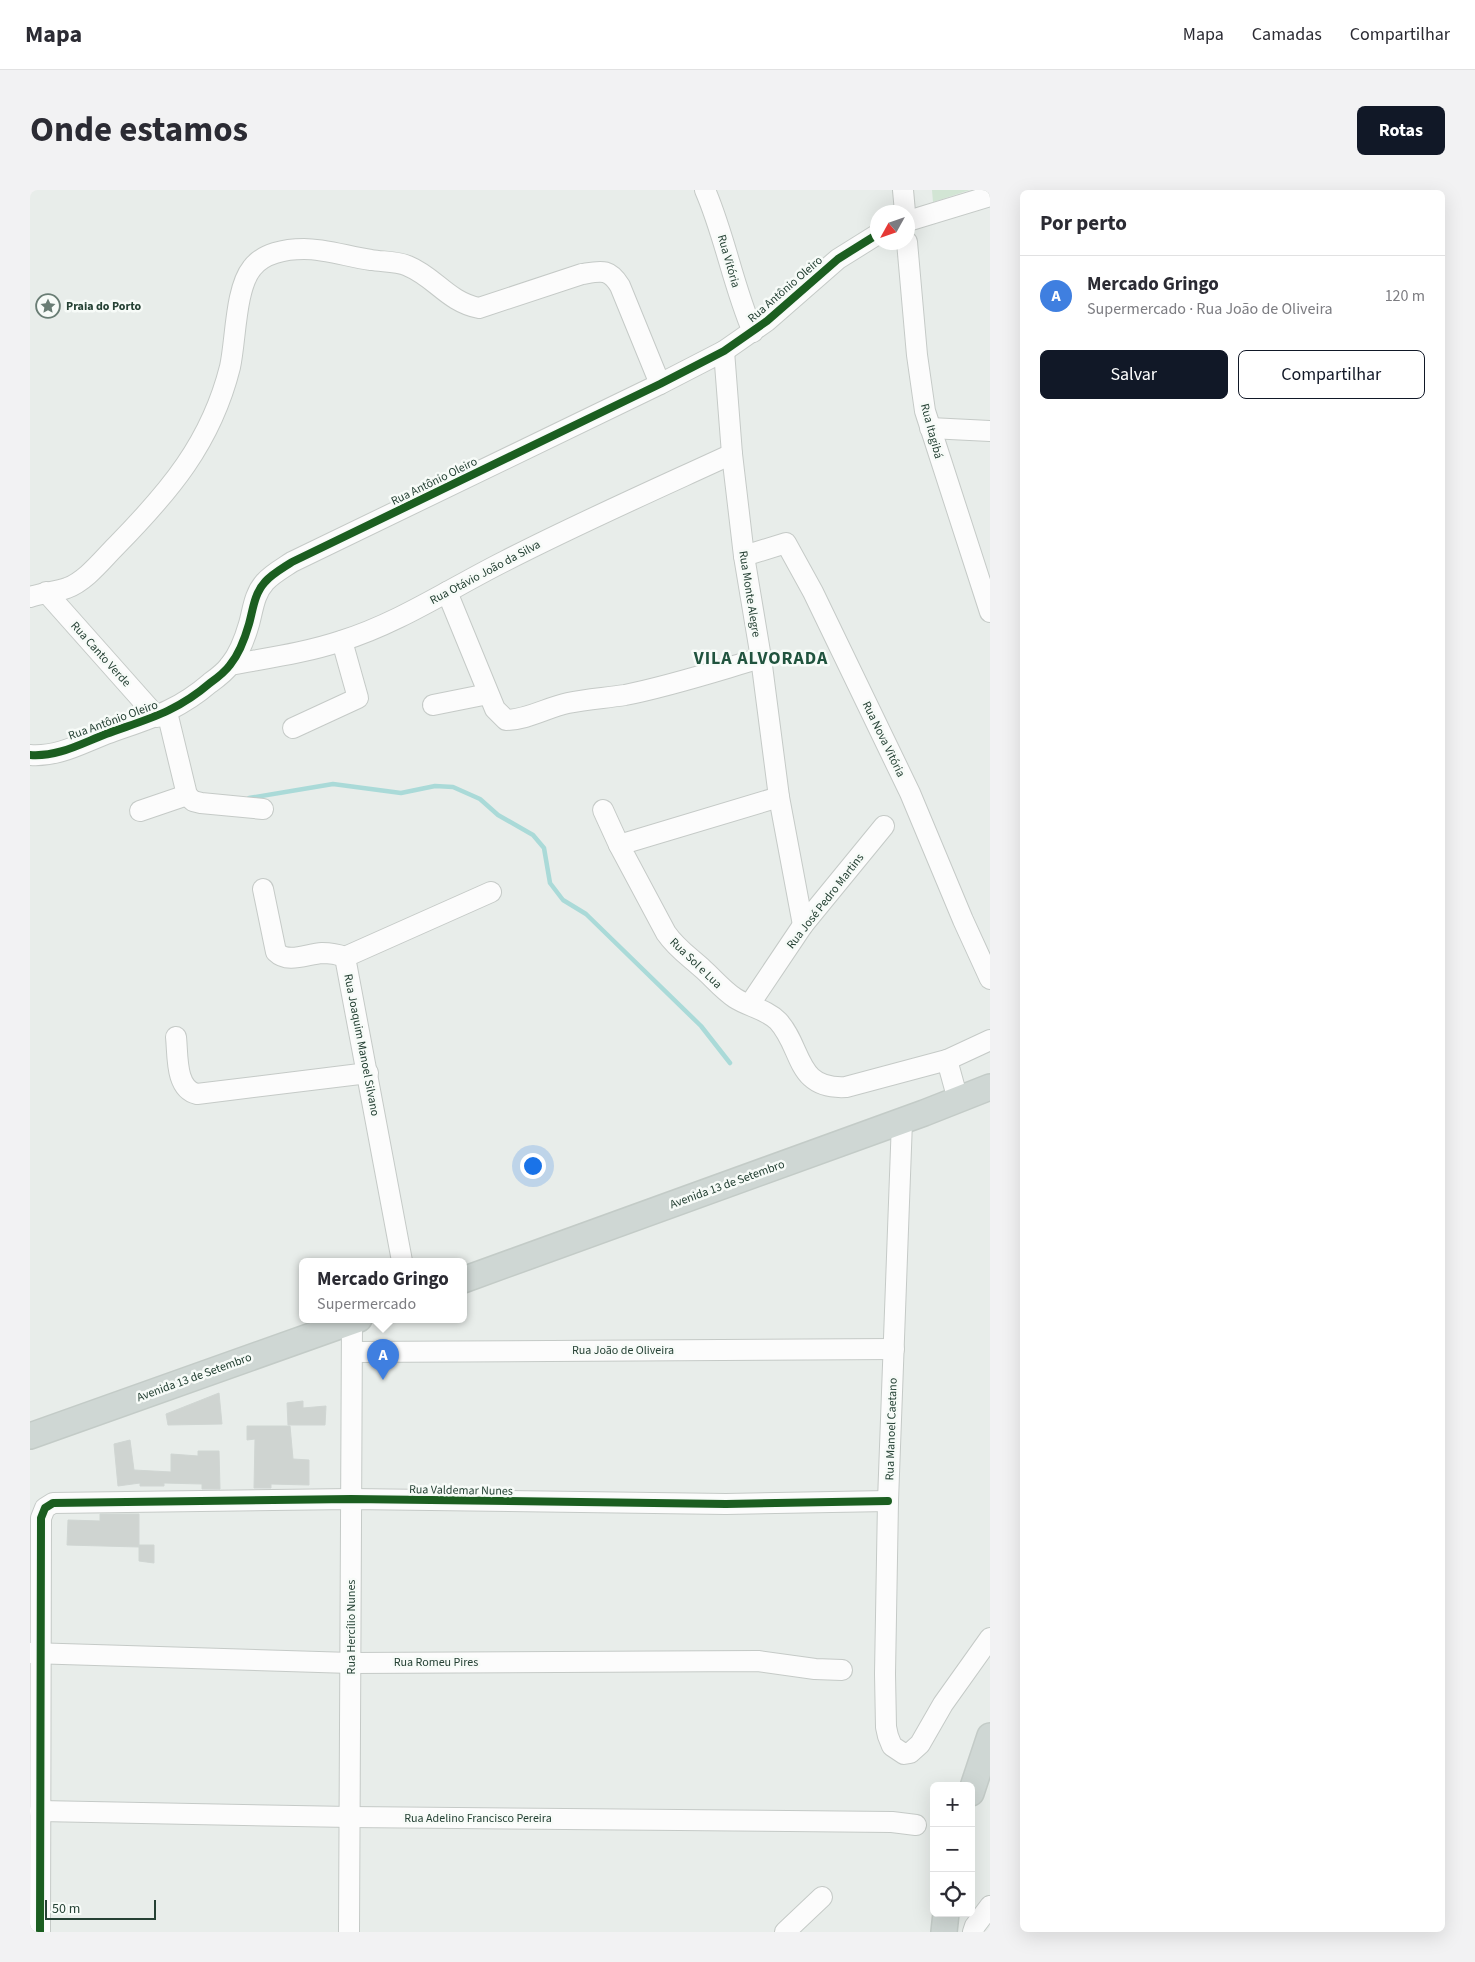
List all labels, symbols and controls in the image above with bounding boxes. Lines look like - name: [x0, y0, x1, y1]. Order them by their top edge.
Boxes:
- text: Mapa: [25, 17, 82, 52]
- text: Mapa: [1183, 22, 1224, 47]
- text: Camadas: [1252, 22, 1322, 47]
- text: Compartilhar: [1350, 22, 1450, 47]
- text: Onde estamos: [30, 105, 248, 155]
- button: Rotas: [1357, 106, 1445, 155]
- north arrow: [870, 205, 915, 250]
- text: Por perto: [1040, 208, 1127, 238]
- street label: Rua Vitória: [713, 233, 744, 290]
- street label: Rua Antônio Oleiro: [744, 252, 826, 327]
- text: Mercado Gringo: [1087, 271, 1219, 298]
- text: A: [1051, 285, 1061, 307]
- text: 120 m: [1385, 285, 1425, 307]
- place icon: Praia do Porto: [35, 293, 61, 319]
- place label: Praia do Porto: [66, 298, 142, 315]
- text: Supermercado · Rua João de Oliveira: [1087, 298, 1333, 320]
- button: Salvar: [1040, 350, 1228, 399]
- button: Compartilhar: [1238, 350, 1425, 399]
- street label: Rua Itagibá: [916, 402, 947, 461]
- street label: Rua Antônio Oleiro: [388, 453, 480, 510]
- street label: Rua Otávio João da Silva: [427, 536, 544, 609]
- street label: Rua Monte Alegre: [734, 550, 765, 639]
- street label: Rua Canto Verde: [67, 618, 135, 691]
- district label: VILA ALVORADA: [693, 646, 828, 671]
- street label: Rua Antônio Oleiro: [66, 696, 160, 745]
- street label: Rua Nova Vitória: [858, 698, 909, 780]
- street label: Rua José Pedro Martins: [783, 850, 868, 953]
- street label: Rua Sol e Lua: [666, 934, 726, 993]
- street label: Rua Joaquim Manoel Silvano: [339, 973, 384, 1118]
- your location: [520, 1153, 546, 1179]
- street label: Avenida 13 de Setembro: [667, 1156, 787, 1213]
- popup: [299, 1258, 467, 1323]
- text: Mercado Gringo: [317, 1266, 449, 1293]
- text: Supermercado: [317, 1293, 416, 1315]
- pin: A: [367, 1339, 399, 1380]
- street label: Rua João de Oliveira: [572, 1342, 674, 1359]
- street label: Avenida 13 de Setembro: [134, 1349, 254, 1406]
- street label: Rua Manoel Caetano: [881, 1377, 902, 1481]
- street label: Rua Valdemar Nunes: [409, 1481, 513, 1500]
- street label: Rua Hercílio Nunes: [343, 1580, 360, 1674]
- street label: Rua Romeu Pires: [394, 1654, 478, 1671]
- map controls: [930, 1782, 975, 1917]
- button: +: [930, 1782, 975, 1827]
- street label: Rua Adelino Francisco Pereira: [404, 1810, 552, 1827]
- button: −: [930, 1827, 975, 1872]
- button: locate: [930, 1872, 975, 1917]
- scale bar: [45, 1897, 156, 1920]
- text: 50 m: [52, 1899, 80, 1919]

